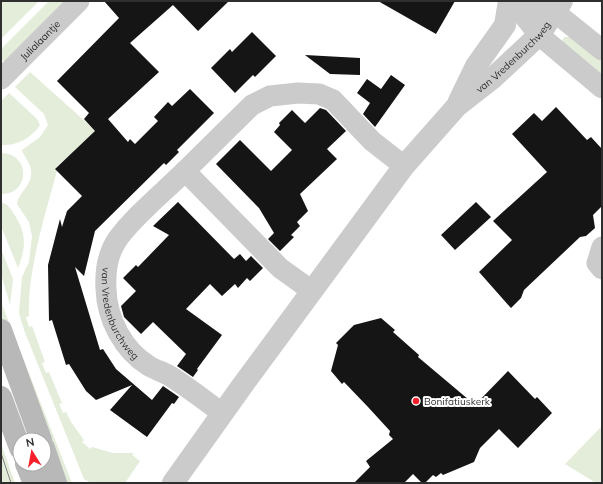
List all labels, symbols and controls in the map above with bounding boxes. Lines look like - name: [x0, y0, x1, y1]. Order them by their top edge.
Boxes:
- street label: Julialaantje: [17, 17, 63, 63]
- street label: van Vredenburchweg: [473, 19, 553, 95]
- street label: van Vredenburchweg: [99, 267, 142, 362]
- place label: Bonifatiuskerk: [424, 395, 491, 408]
- marker: Bonifatiuskerk: [411, 396, 421, 406]
- north arrow: [12, 432, 52, 472]
- text: N: [25, 435, 36, 450]

